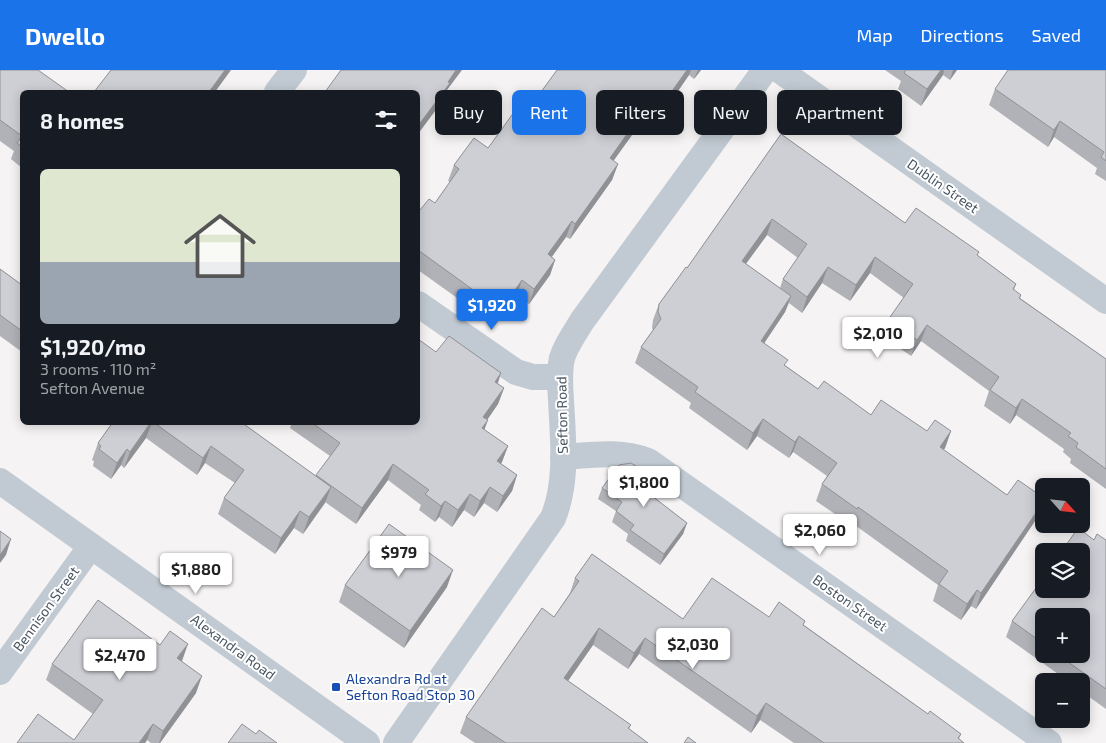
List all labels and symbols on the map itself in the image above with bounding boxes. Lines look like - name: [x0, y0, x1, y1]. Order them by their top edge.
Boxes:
- street label: Dublin Street: [904, 155, 982, 216]
- pin: $1,920: [451, 288, 533, 331]
- pin: $2,010: [837, 316, 919, 359]
- street label: Sefton Road: [552, 376, 571, 454]
- pin: $1,800: [603, 466, 685, 508]
- north arrow: [1035, 478, 1090, 532]
- pin: $2,060: [779, 514, 861, 556]
- pin: $979: [369, 536, 429, 578]
- pin: $1,880: [155, 552, 237, 595]
- street label: Bennison Street: [9, 563, 82, 655]
- street label: Boston Street: [810, 571, 891, 635]
- street label: Alexandra Road: [188, 610, 279, 683]
- pin: $2,030: [652, 628, 734, 670]
- pin: $2,470: [79, 638, 161, 681]
- place label: Alexandra Rd at Sefton Road Stop 30: [346, 670, 475, 703]
- marker: Alexandra Rd at Sefton Road Stop 30: [330, 681, 342, 693]

